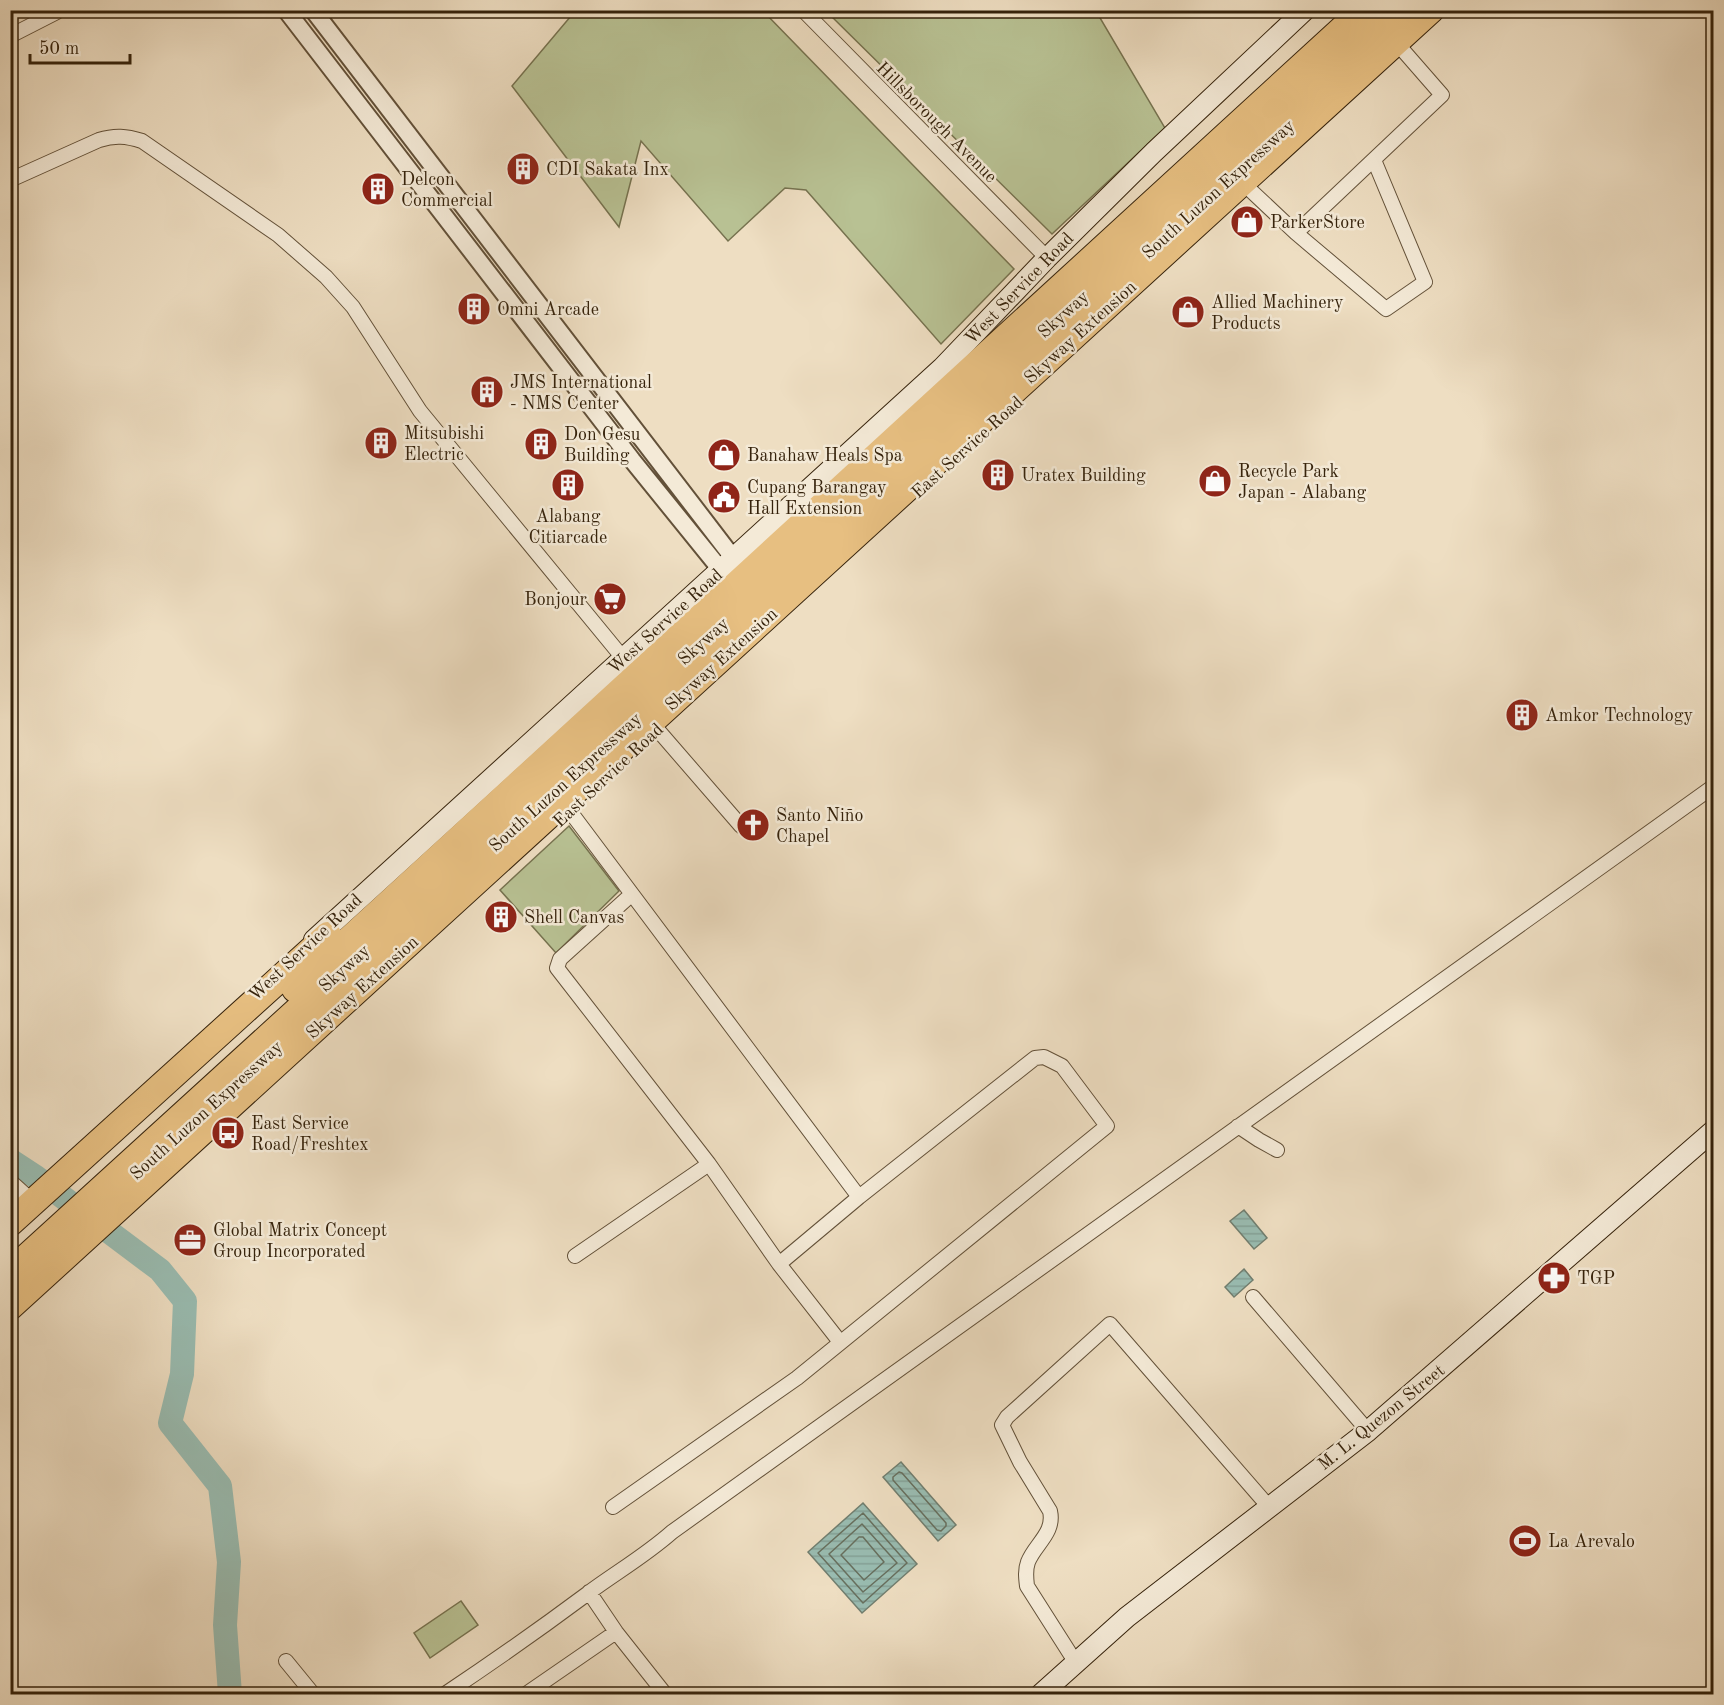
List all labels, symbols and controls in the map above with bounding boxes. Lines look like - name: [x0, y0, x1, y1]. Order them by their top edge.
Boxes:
- scale bar: [30, 27, 130, 65]
- text: 50 m: [39, 40, 79, 58]
- street label: Hillsborough Avenue: [873, 59, 1000, 186]
- street label: South Luzon Expressway: [1139, 116, 1299, 263]
- building icon: CDI Sakata Inx: [505, 151, 541, 187]
- place label: CDI Sakata Inx: [546, 161, 669, 179]
- building icon: Delcon Commercial: [360, 171, 396, 207]
- place label: Delcon Commercial: [401, 171, 493, 210]
- shop icon: ParkerStore: [1229, 204, 1265, 240]
- place label: ParkerStore: [1270, 214, 1365, 232]
- street label: West Service Road: [962, 229, 1077, 348]
- street label: Skyway Extension: [1021, 278, 1140, 388]
- street label: Skyway: [1035, 287, 1093, 342]
- building icon: Omni Arcade: [456, 291, 492, 327]
- shop icon: Allied Machinery Products: [1170, 294, 1206, 330]
- place label: Allied Machinery Products: [1211, 294, 1344, 333]
- place label: Omni Arcade: [497, 301, 599, 319]
- building icon: JMS International - NMS Center: [469, 374, 505, 410]
- place label: JMS International - NMS Center: [510, 374, 652, 413]
- street label: East Service Road: [909, 393, 1027, 502]
- building icon: Mitsubishi Electric: [363, 425, 399, 461]
- place label: Mitsubishi Electric: [404, 425, 484, 464]
- building icon: Don Gesu Building: [523, 426, 559, 462]
- place label: Don Gesu Building: [564, 426, 641, 465]
- shop icon: Banahaw Heals Spa: [706, 437, 742, 473]
- place label: Banahaw Heals Spa: [747, 447, 903, 465]
- building icon: Uratex Building: [980, 457, 1016, 493]
- shop icon: Recycle Park Japan - Alabang: [1197, 463, 1233, 499]
- place label: Recycle Park Japan - Alabang: [1238, 463, 1367, 502]
- building icon: Alabang Citiarcade: [550, 467, 586, 503]
- place label: Uratex Building: [1021, 467, 1146, 485]
- public building icon: Cupang Barangay Hall Extension: [706, 479, 742, 515]
- place label: Cupang Barangay Hall Extension: [747, 479, 887, 518]
- place label: Alabang Citiarcade: [529, 508, 607, 547]
- street label: West Service Road: [605, 566, 726, 678]
- supermarket icon: Bonjour: [592, 581, 628, 617]
- place label: Bonjour: [524, 591, 588, 609]
- street label: Skyway Extension: [662, 605, 781, 715]
- street label: Skyway: [675, 614, 733, 669]
- building icon: Amkor Technology: [1504, 697, 1540, 733]
- place label: Amkor Technology: [1545, 707, 1693, 725]
- street label: South Luzon Expressway: [486, 709, 646, 856]
- street label: East Service Road: [550, 720, 667, 831]
- church icon: Santo Niño Chapel: [735, 807, 771, 843]
- place label: Santo Niño Chapel: [776, 807, 863, 846]
- street label: West Service Road: [246, 891, 366, 1005]
- building icon: Shell Canvas: [483, 899, 519, 935]
- place label: Shell Canvas: [524, 909, 625, 927]
- street label: Skyway Extension: [303, 933, 422, 1043]
- street label: Skyway: [316, 941, 374, 996]
- street label: South Luzon Expressway: [127, 1037, 287, 1184]
- bus stop icon: East Service Road/Freshtex: [210, 1115, 246, 1151]
- place label: East Service Road/Freshtex: [251, 1115, 369, 1154]
- office icon: Global Matrix Concept Group Incorporated: [172, 1222, 208, 1258]
- place label: Global Matrix Concept Group Incorporated: [213, 1222, 387, 1261]
- pharmacy icon: TGP: [1536, 1260, 1572, 1296]
- place label: TGP: [1577, 1270, 1615, 1288]
- street label: M. L. Quezon Street: [1315, 1361, 1448, 1474]
- sports icon: La Arevalo: [1507, 1523, 1543, 1559]
- place label: La Arevalo: [1548, 1533, 1635, 1551]

